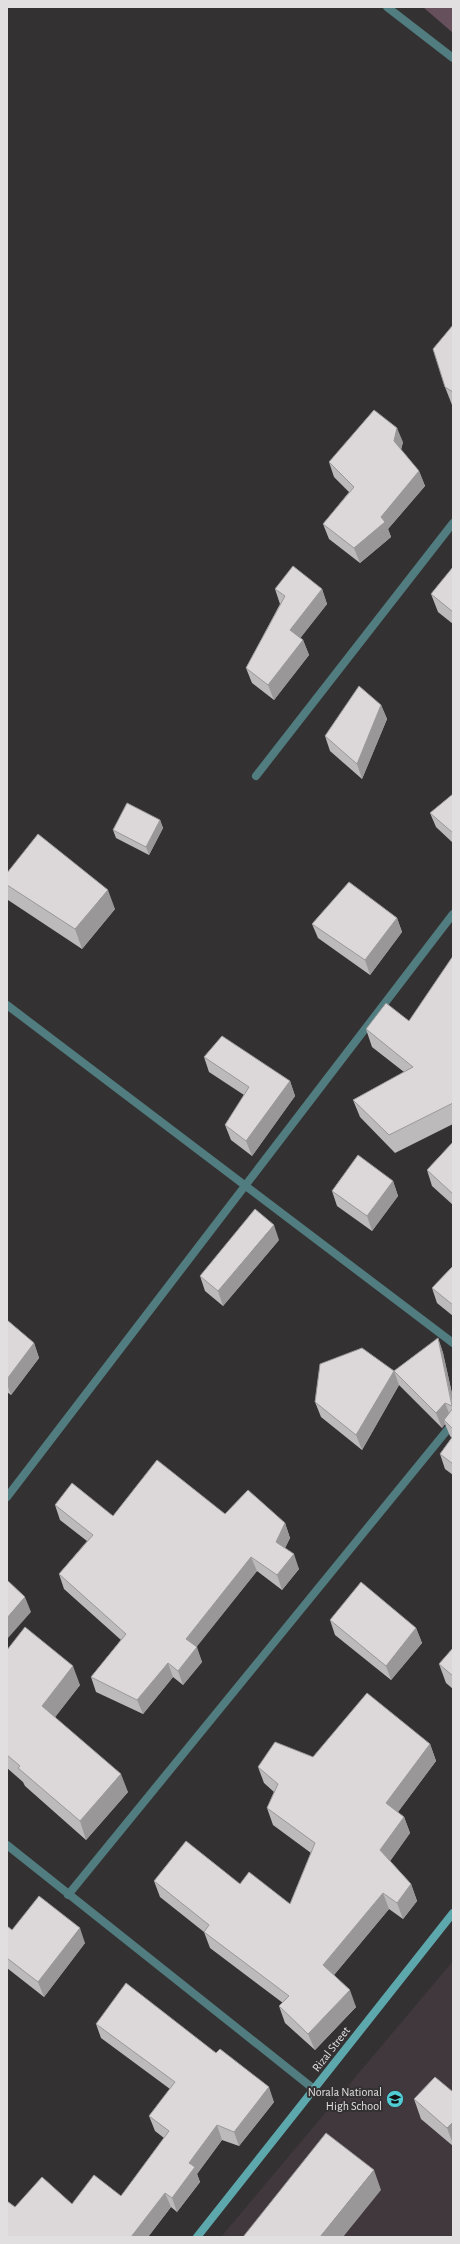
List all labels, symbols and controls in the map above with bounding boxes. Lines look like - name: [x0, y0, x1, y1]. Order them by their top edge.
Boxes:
- street label: Rizal Street: [310, 2024, 352, 2074]
- place label: Norala National High School: [308, 2086, 382, 2112]
- school or university icon: Norala National High School: [385, 2089, 405, 2109]

